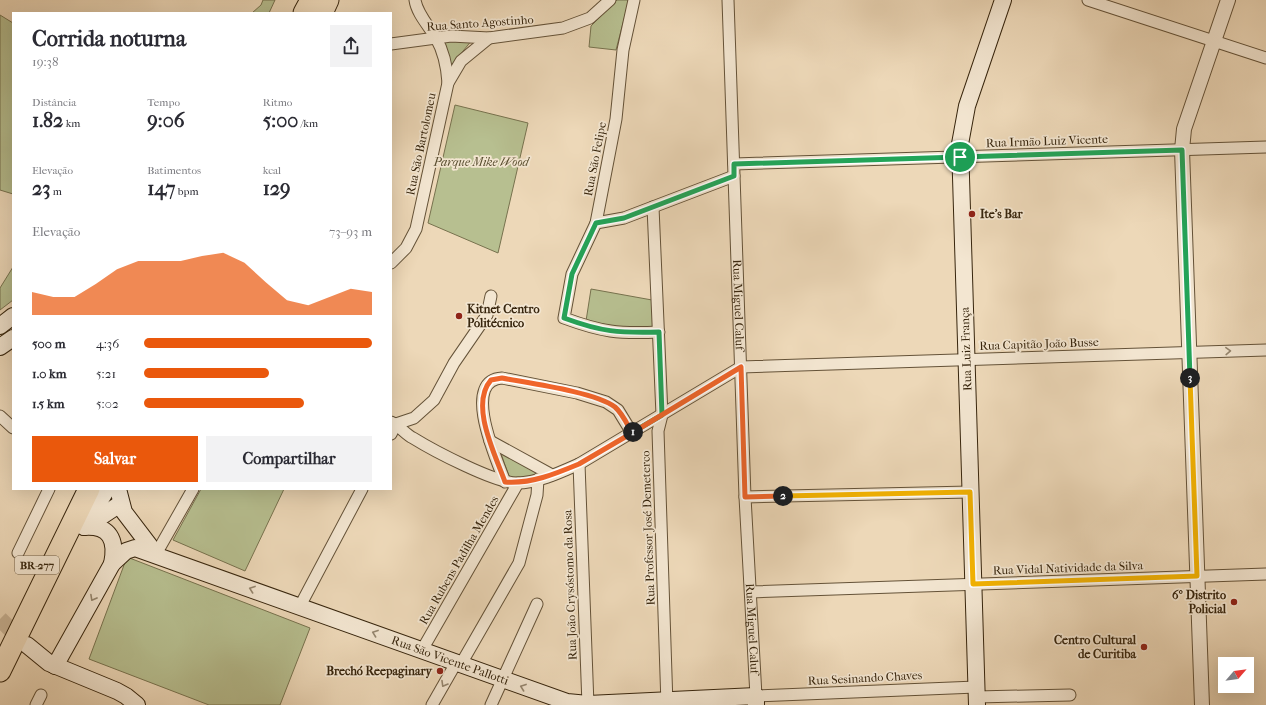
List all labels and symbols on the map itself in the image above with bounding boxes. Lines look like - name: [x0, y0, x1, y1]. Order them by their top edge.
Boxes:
- street label: Rua Santo Agostinho: [426, 12, 534, 34]
- street label: Rua São Bartolomeu: [403, 91, 439, 197]
- street label: Rua São Felipe: [581, 121, 609, 197]
- street label: Rua Irmão Luiz Vicente: [986, 132, 1108, 150]
- pin: [943, 140, 977, 174]
- park label: Parque Mike Wood: [432, 155, 531, 169]
- place label: Ite’s Bar: [980, 207, 1024, 221]
- marker: Ite’s Bar: [967, 209, 977, 219]
- street label: Rua Miguel Caluf: [730, 259, 747, 353]
- place label: Kitnet Centro Politécnico: [467, 302, 539, 330]
- street label: Rua Luiz França: [958, 306, 975, 391]
- marker: Kitnet Centro Politécnico: [454, 311, 464, 321]
- street label: Rua Capitão João Busse: [979, 335, 1099, 353]
- one-way arrow: [1225, 347, 1231, 355]
- pin: 3: [1180, 368, 1200, 388]
- pin: 1: [623, 422, 643, 442]
- street label: Rua Professor José Demeterco: [638, 450, 658, 606]
- pin: 2: [773, 486, 793, 506]
- street label: Rua Rubens Padilha Mendes: [416, 493, 502, 627]
- street label: Rua João Crysóstomo da Rosa: [560, 509, 580, 660]
- road number: BR-277: [15, 556, 59, 574]
- street label: Rua Vidal Natividade da Silva: [993, 558, 1144, 578]
- street label: Rua Miguel Caluf: [743, 583, 762, 677]
- one-way arrow: [249, 585, 256, 594]
- place label: 6º Distrito Policial: [1172, 588, 1227, 616]
- one-way arrow: [90, 594, 97, 601]
- marker: 6º Distrito Policial: [1229, 597, 1239, 607]
- one-way arrow: [371, 630, 378, 638]
- street label: Rua São Vicente Pallotti: [390, 633, 511, 688]
- place label: Centro Cultural de Curitiba: [1054, 633, 1137, 661]
- marker: Centro Cultural de Curitiba: [1139, 642, 1149, 652]
- north arrow: [1218, 657, 1254, 693]
- place label: Brechó Reepaginary: [326, 664, 433, 679]
- marker: Brechó Reepaginary: [435, 666, 445, 676]
- street label: Rua Sesinando Chaves: [807, 668, 923, 688]
- one-way arrow: [441, 680, 448, 687]
- one-way arrow: [520, 683, 527, 691]

